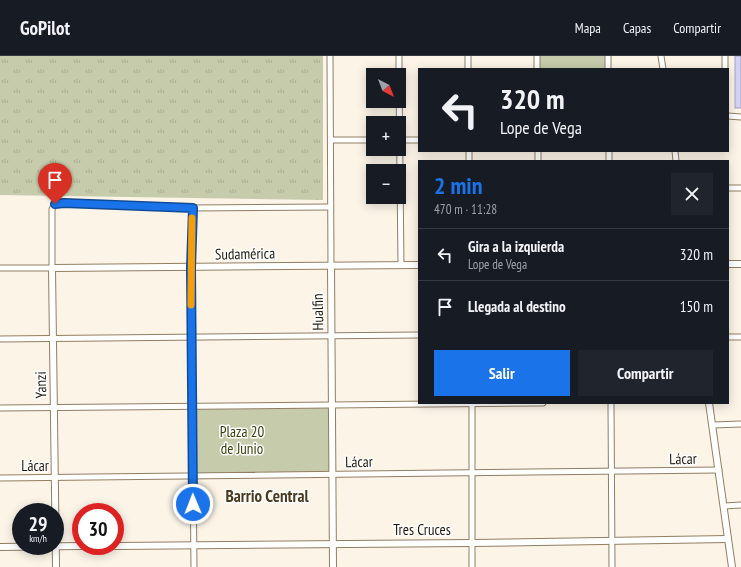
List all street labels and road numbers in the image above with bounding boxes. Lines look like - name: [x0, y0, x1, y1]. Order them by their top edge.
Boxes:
- street label: Sudamérica: [215, 243, 275, 264]
- street label: Hualfin: [308, 293, 327, 331]
- street label: Yanzi: [31, 371, 50, 399]
- street label: Lácar: [669, 449, 698, 468]
- street label: Lácar: [345, 452, 374, 471]
- street label: Lácar: [21, 456, 50, 475]
- street label: Tres Cruces: [393, 520, 451, 539]

